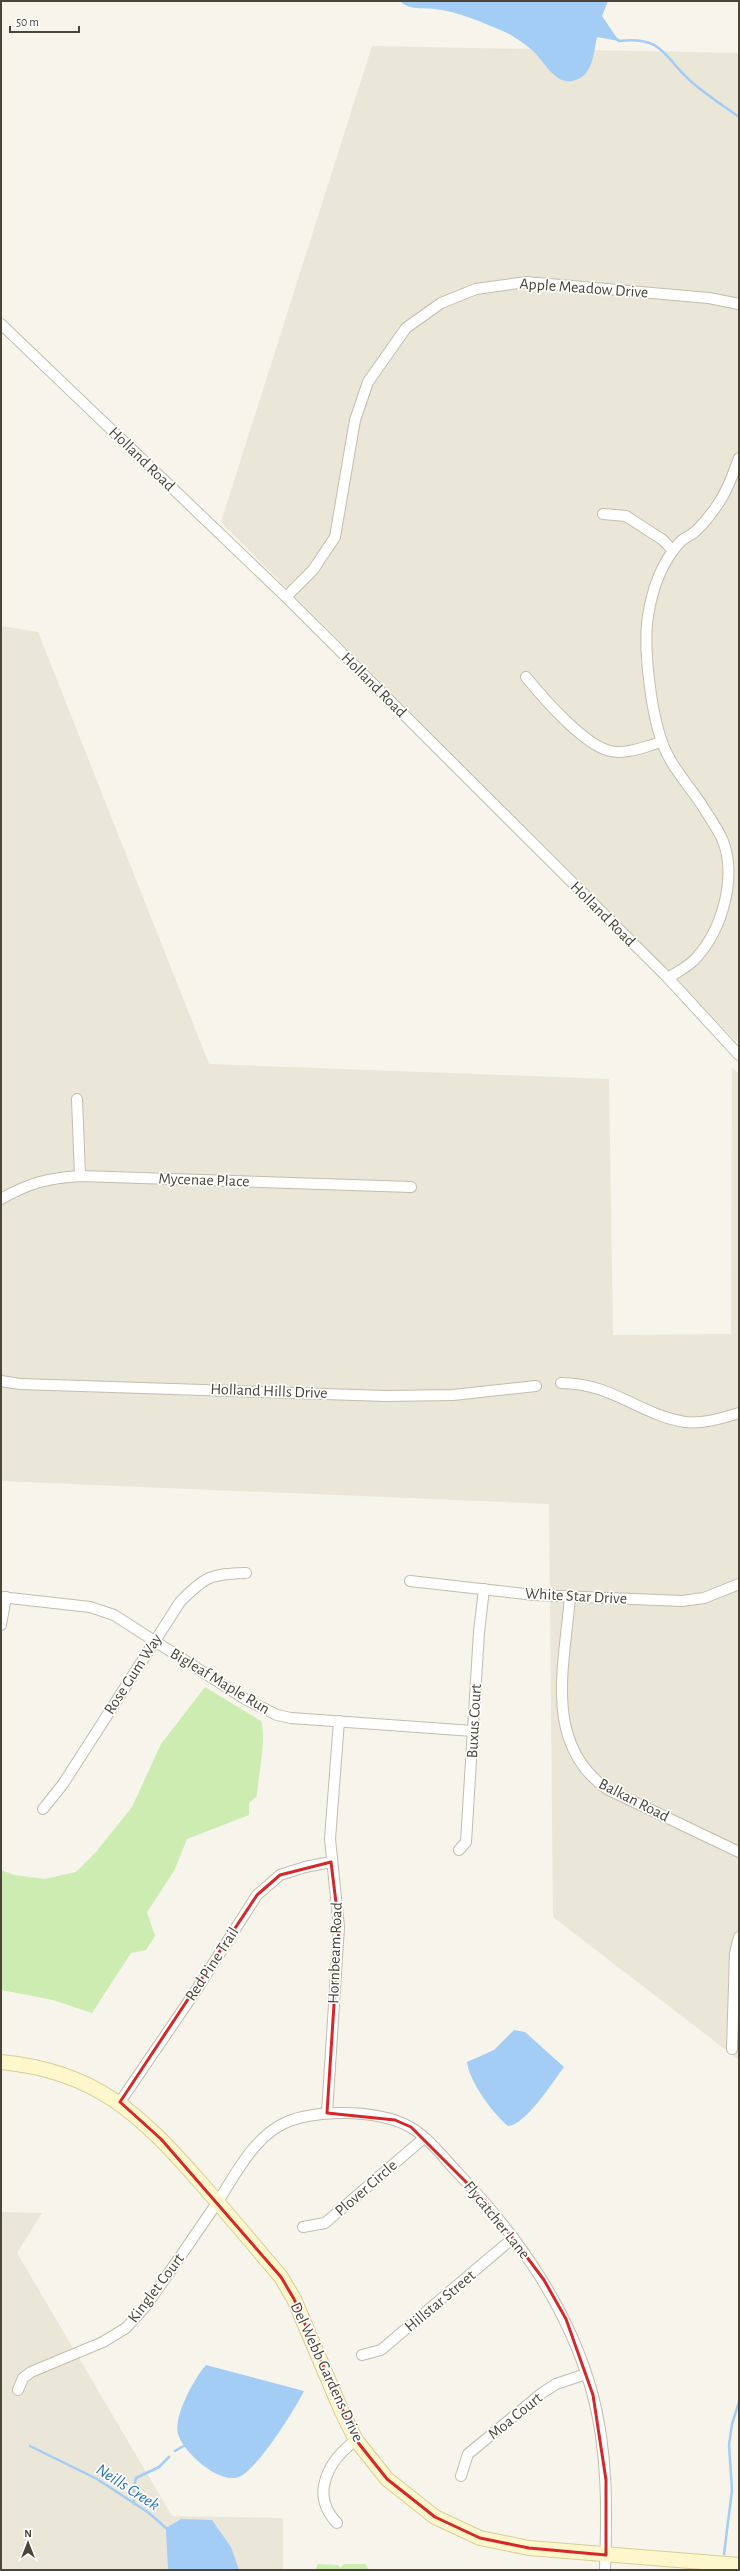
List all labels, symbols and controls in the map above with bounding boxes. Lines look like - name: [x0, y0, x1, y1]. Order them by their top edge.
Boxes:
- scale bar: [10, 8, 79, 34]
- text: 50 m: [16, 16, 39, 28]
- street label: Apple Meadow Drive: [519, 276, 649, 300]
- street label: Holland Road: [106, 424, 178, 494]
- street label: Holland Road: [338, 649, 410, 721]
- street label: Holland Road: [567, 878, 639, 950]
- street label: Mycenae Place: [158, 1170, 250, 1191]
- street label: Holland Hills Drive: [210, 1381, 328, 1401]
- street label: White Star Drive: [525, 1585, 627, 1607]
- street label: Rose Gum Way: [101, 1631, 166, 1718]
- street label: Bigleaf Maple Run: [167, 1645, 273, 1717]
- street label: Buxus Court: [464, 1683, 484, 1759]
- street label: Balkan Road: [596, 1775, 672, 1825]
- street label: Hornbeam Road: [325, 1902, 345, 2004]
- street label: Red Pine Trail: [182, 1924, 242, 2004]
- street label: Plover Circle: [332, 2157, 400, 2219]
- street label: Flycatcher Lane: [460, 2178, 533, 2263]
- street label: Kinglet Court: [125, 2250, 187, 2326]
- street label: Hillstar Street: [402, 2267, 478, 2335]
- street label: Del Webb Gardens Drive: [288, 2300, 366, 2444]
- street label: Moa Court: [485, 2390, 545, 2442]
- water label: Neills Creek: [93, 2460, 163, 2514]
- north arrow: [8, 2523, 48, 2563]
- text: N: [24, 2528, 32, 2539]

